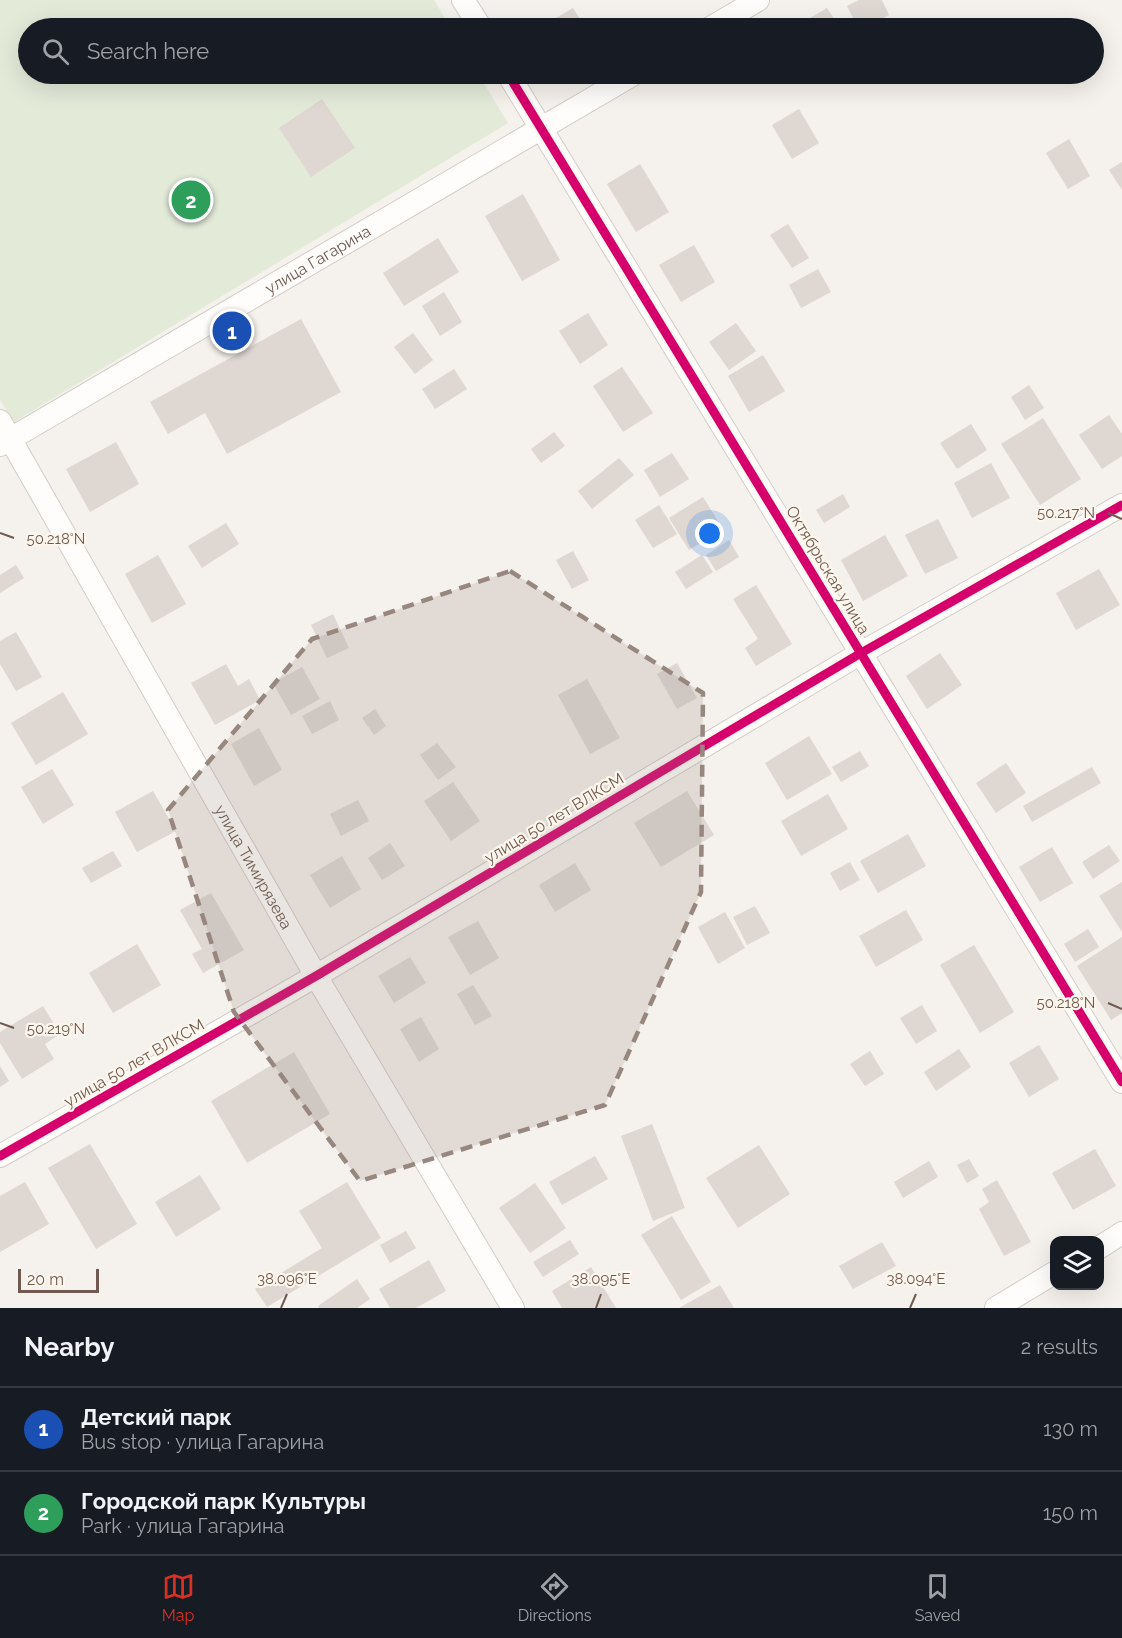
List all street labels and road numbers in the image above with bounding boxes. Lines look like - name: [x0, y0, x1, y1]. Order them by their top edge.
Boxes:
- street label: улица Гагарина: [261, 221, 374, 297]
- street label: Октябрьская улица: [782, 502, 874, 638]
- street label: улица 50 лет ВЛКСМ: [481, 769, 627, 867]
- street label: улица Тимирязева: [211, 801, 297, 932]
- street label: улица 50 лет ВЛКСМ: [60, 1015, 208, 1111]

